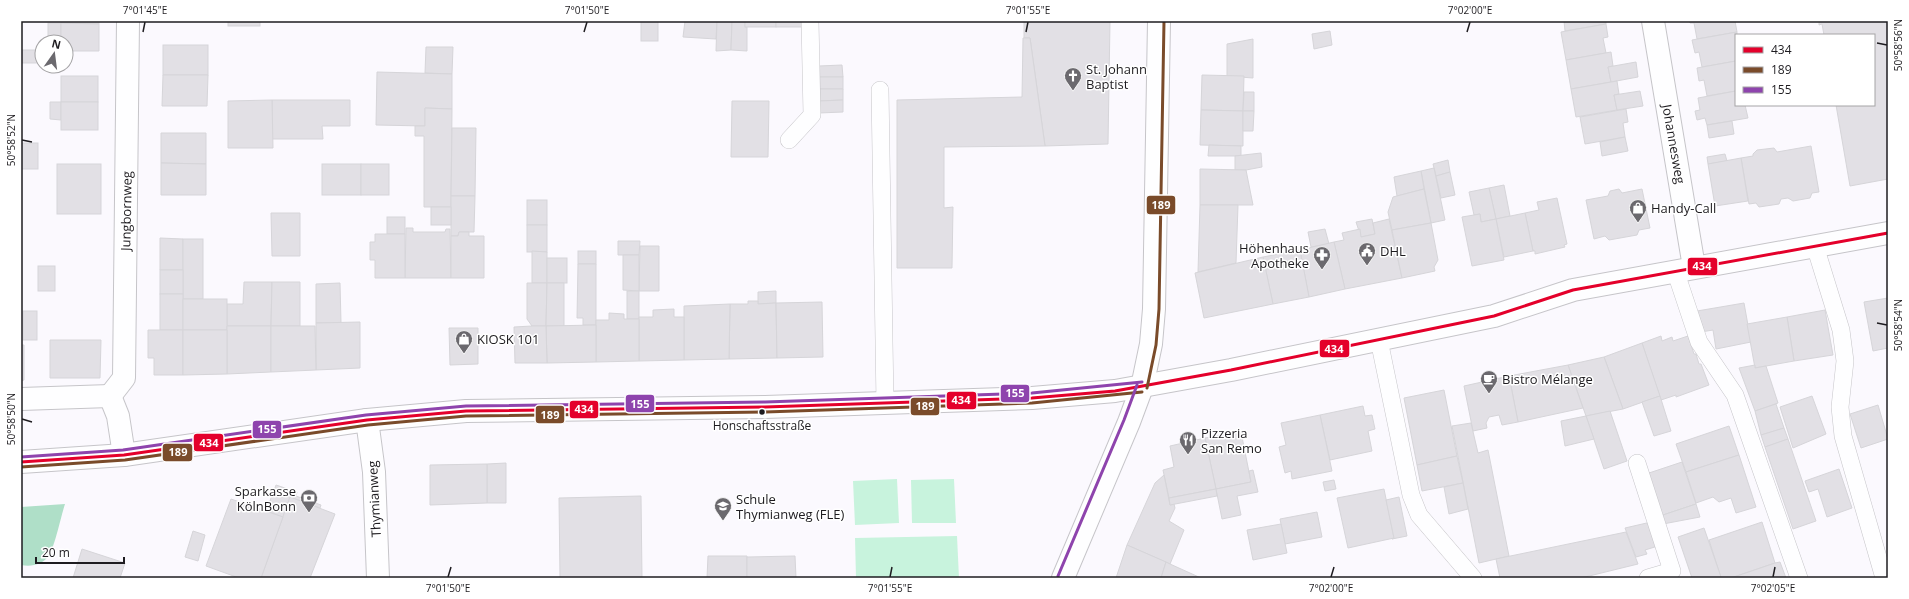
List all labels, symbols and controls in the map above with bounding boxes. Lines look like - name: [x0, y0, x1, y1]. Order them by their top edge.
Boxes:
- text: 7°01'45"E: [123, 3, 167, 17]
- text: 7°01'50"E: [565, 3, 609, 17]
- text: 7°01'55"E: [1006, 3, 1050, 17]
- text: 7°02'00"E: [1448, 3, 1492, 17]
- text: 50°58'56"N: [1891, 19, 1905, 71]
- north arrow: [34, 34, 74, 74]
- legend: [1735, 34, 1875, 106]
- text: N: [50, 35, 63, 52]
- text: 434: [1771, 41, 1792, 58]
- place label: St. Johann Baptist: [1086, 60, 1147, 93]
- text: 189: [1771, 61, 1792, 78]
- church icon: St. Johann Baptist: [1063, 66, 1083, 91]
- text: 155: [1771, 81, 1792, 98]
- street label: Johannesweg: [1658, 101, 1690, 185]
- text: 50°58'52"N: [4, 114, 18, 166]
- street label: Jungbornweg: [116, 171, 136, 253]
- line badge: 189: [1146, 195, 1176, 215]
- text: 189: [1152, 197, 1170, 212]
- shop icon: Handy-Call: [1628, 198, 1648, 223]
- place label: Handy-Call: [1651, 199, 1716, 217]
- place label: Höhenhaus Apotheke: [1239, 239, 1309, 272]
- public building icon: DHL: [1357, 241, 1377, 266]
- place label: DHL: [1380, 242, 1406, 260]
- pharmacy icon: Höhenhaus Apotheke: [1312, 245, 1332, 270]
- line badge: 434: [1687, 257, 1718, 276]
- text: 434: [1693, 258, 1712, 273]
- text: 50°58'54"N: [1891, 299, 1905, 351]
- shop icon: KIOSK 101: [454, 329, 474, 354]
- place label: KIOSK 101: [477, 330, 539, 348]
- line badge: 434: [1319, 339, 1350, 358]
- text: 434: [1325, 341, 1344, 356]
- cafe icon: Bistro Mélange: [1479, 369, 1499, 394]
- place label: Bistro Mélange: [1502, 370, 1593, 388]
- line badge: 155: [1000, 384, 1030, 403]
- text: 155: [1006, 385, 1024, 400]
- line badge: 434: [946, 391, 977, 410]
- text: 434: [952, 392, 971, 407]
- text: 50°58'50"N: [4, 393, 18, 445]
- line badge: 155: [625, 394, 655, 413]
- text: 155: [631, 396, 649, 411]
- line badge: 189: [910, 397, 940, 416]
- text: 189: [916, 398, 934, 413]
- line badge: 434: [569, 400, 599, 419]
- text: 434: [575, 401, 594, 416]
- line badge: 189: [535, 405, 565, 424]
- text: 189: [541, 407, 559, 422]
- marker: Honschaftsstraße: [757, 407, 767, 417]
- place label: Honschaftsstraße: [713, 417, 812, 434]
- line badge: 155: [252, 420, 282, 439]
- text: 155: [258, 421, 276, 436]
- place label: Pizzeria San Remo: [1201, 424, 1262, 457]
- restaurant icon: Pizzeria San Remo: [1178, 430, 1198, 455]
- line badge: 434: [193, 433, 224, 452]
- text: 434: [200, 435, 219, 450]
- line badge: 189: [162, 443, 193, 462]
- text: 189: [169, 444, 187, 459]
- street label: Thymianweg: [363, 460, 385, 538]
- place label: Sparkasse KölnBonn: [235, 482, 296, 515]
- bank icon: Sparkasse KölnBonn: [299, 488, 319, 513]
- place label: Schule Thymianweg (FLE): [736, 490, 845, 523]
- school or university icon: Schule Thymianweg (FLE): [713, 496, 733, 521]
- scale bar: [36, 539, 124, 565]
- text: 20 m: [42, 544, 70, 561]
- text: 7°01'50"E: [426, 581, 470, 595]
- text: 7°01'55"E: [868, 581, 912, 595]
- text: 7°02'00"E: [1309, 581, 1353, 595]
- text: 7°02'05"E: [1751, 581, 1795, 595]

